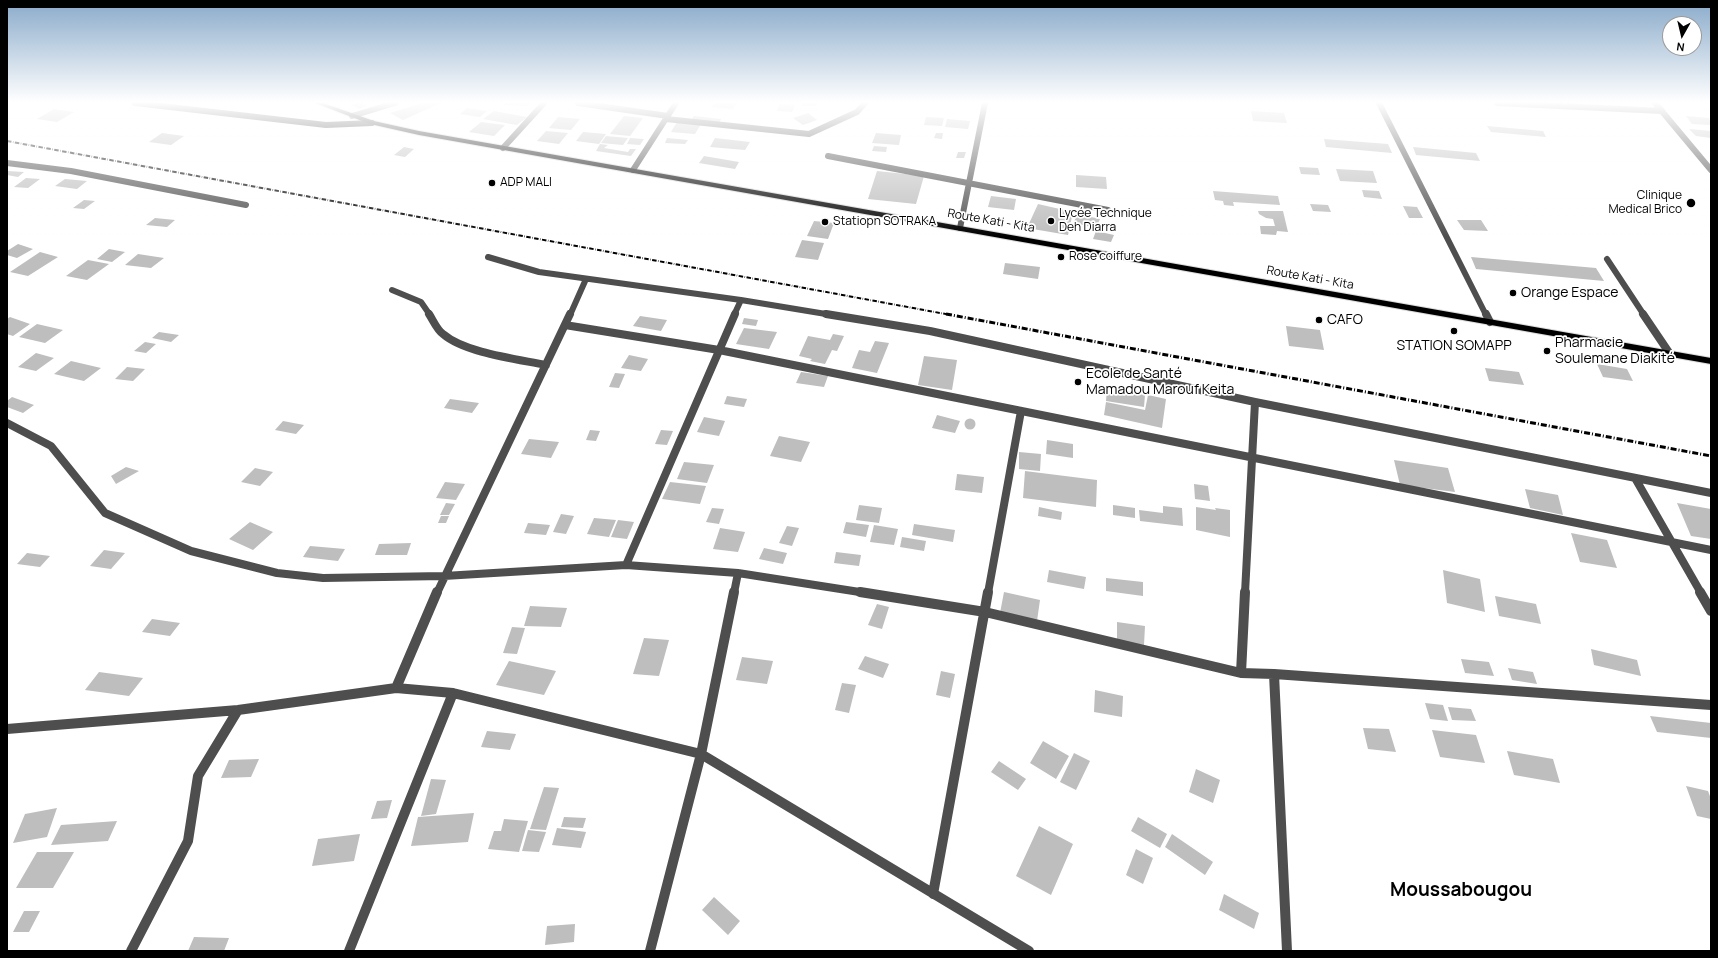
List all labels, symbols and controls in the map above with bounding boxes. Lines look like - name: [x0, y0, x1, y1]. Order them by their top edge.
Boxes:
- north arrow: [1662, 16, 1702, 56]
- text: N: [1675, 39, 1685, 55]
- place label: ADP MALI: [500, 176, 552, 190]
- marker: ADP MALI: [487, 178, 497, 188]
- place label: Clinique Medical Brico: [1608, 189, 1682, 217]
- marker: Clinique Medical Brico: [1685, 197, 1697, 209]
- street label: Route Kati - Kita: [946, 206, 1036, 236]
- place label: Lycée Technique Deh Diarra: [1059, 207, 1152, 235]
- place label: Statiopn SOTRAKA: [833, 215, 936, 229]
- marker: Lycée Technique Deh Diarra: [1046, 216, 1056, 226]
- marker: Statiopn SOTRAKA: [820, 217, 830, 227]
- place label: Rose coiffure: [1069, 250, 1142, 264]
- marker: Rose coiffure: [1056, 252, 1066, 262]
- street label: Route Kati - Kita: [1265, 263, 1355, 293]
- place label: Orange Espace: [1521, 285, 1618, 301]
- marker: Orange Espace: [1508, 288, 1518, 298]
- place label: CAFO: [1327, 312, 1363, 328]
- marker: CAFO: [1314, 315, 1324, 325]
- marker: STATION SOMAPP: [1449, 326, 1459, 336]
- place label: Pharmacie Soulemane Diakité: [1555, 335, 1675, 368]
- place label: STATION SOMAPP: [1396, 338, 1512, 354]
- marker: Pharmacie Soulemane Diakité: [1542, 346, 1552, 356]
- place label: Ecole de Santé Mamadou Marouf Keita: [1086, 366, 1234, 398]
- marker: Ecole de Santé Mamadou Marouf Keita: [1073, 377, 1083, 387]
- district label: Moussabougou: [1390, 880, 1532, 902]

